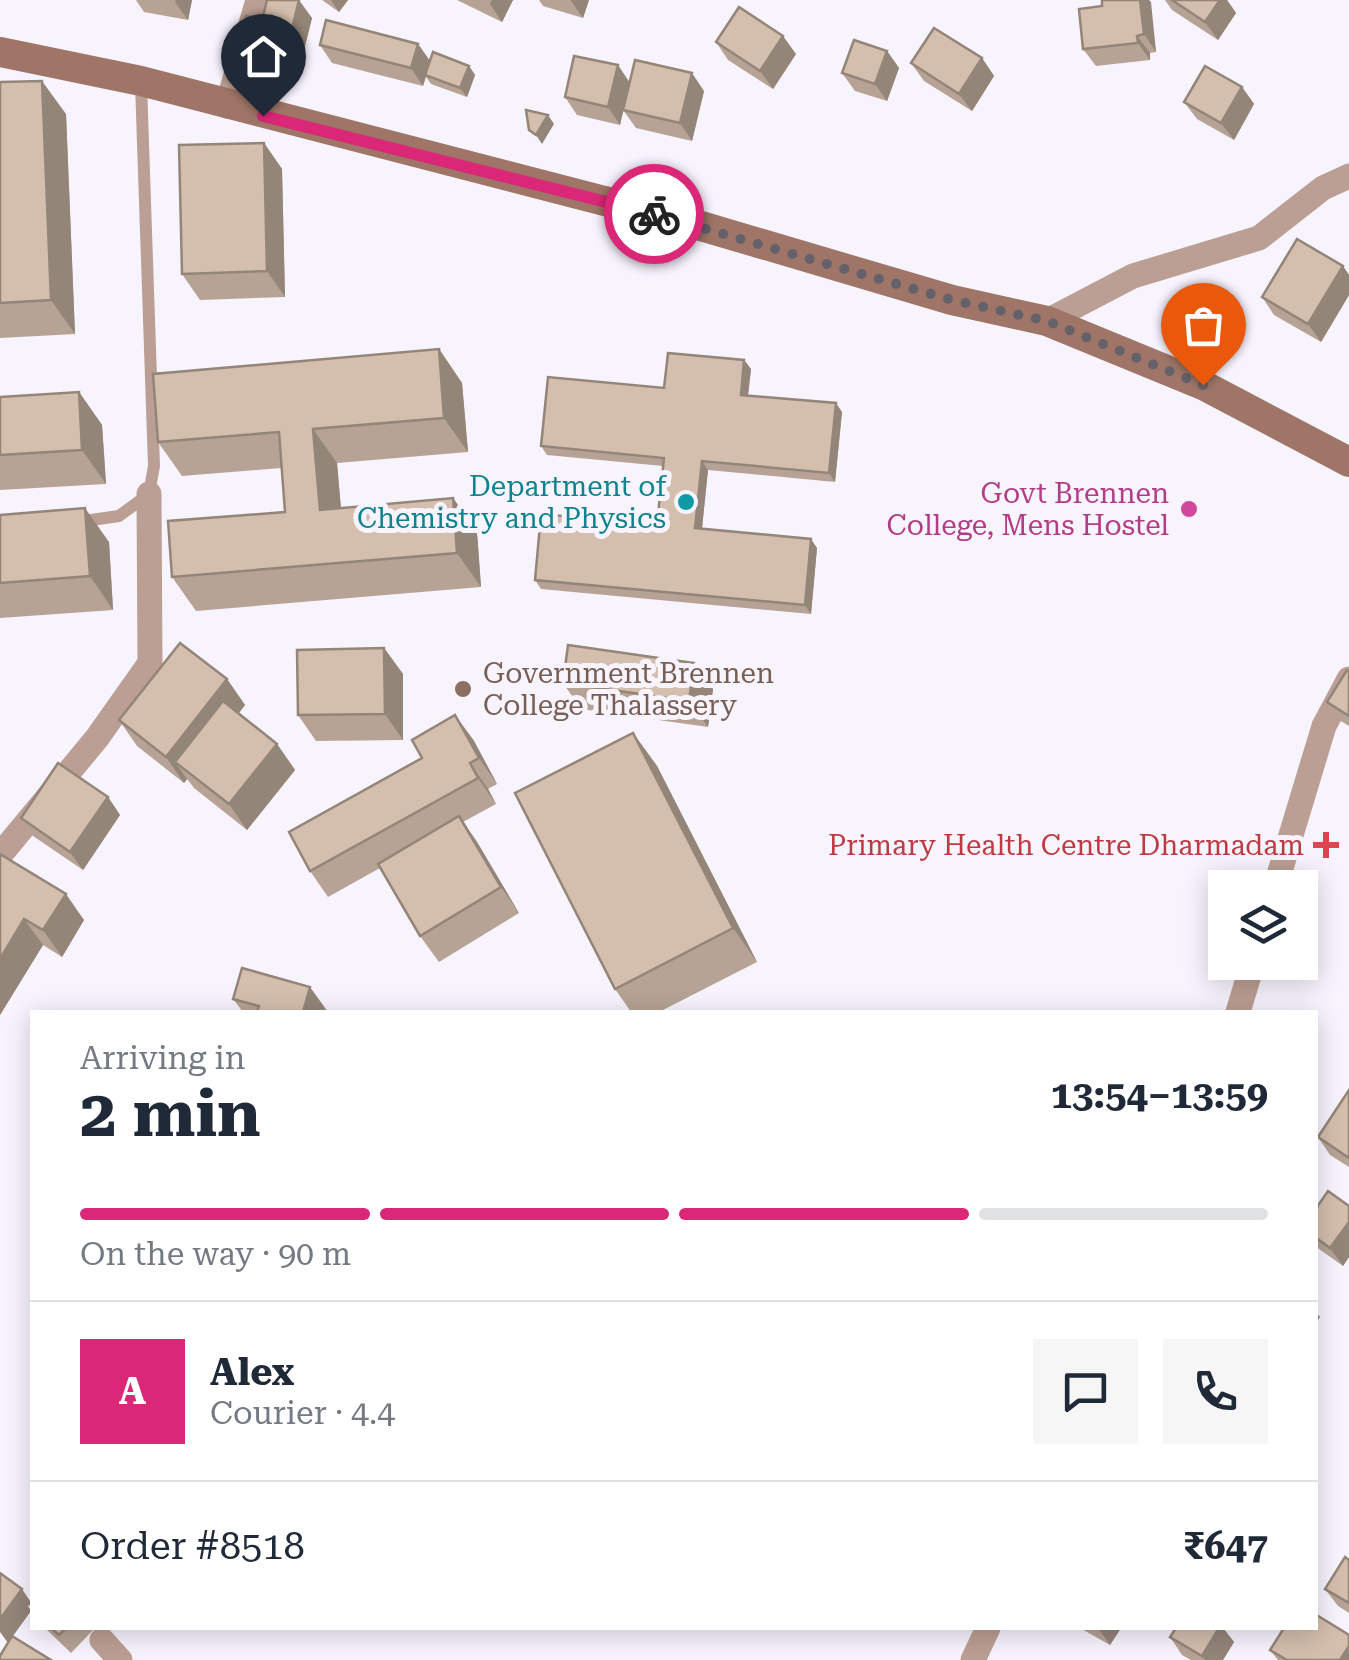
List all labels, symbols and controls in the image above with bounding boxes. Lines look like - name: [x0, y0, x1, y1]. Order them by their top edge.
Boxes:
- pin: [221, 14, 306, 117]
- icon: home: [236, 29, 291, 84]
- courier: [604, 164, 704, 264]
- icon: bike: [627, 187, 682, 242]
- pin: [1161, 283, 1246, 386]
- icon: bag: [1176, 298, 1231, 353]
- place label: Department of Chemistry and Physics: [357, 470, 667, 535]
- place label: Govt Brennen College, Mens Hostel: [887, 477, 1169, 542]
- marker: Department of Chemistry and Physics: [675, 491, 697, 513]
- marker: Govt Brennen College, Mens Hostel: [1178, 498, 1200, 520]
- place label: Government Brennen College Thalassery: [483, 657, 774, 722]
- marker: Government Brennen College Thalassery: [452, 678, 474, 700]
- place label: Primary Health Centre Dharmadam: [828, 829, 1304, 862]
- marker: Primary Health Centre Dharmadam: [1313, 832, 1339, 858]
- map controls: [1208, 870, 1318, 980]
- button: layers: [1208, 870, 1318, 980]
- text: Arriving in: [80, 1039, 245, 1077]
- text: 13:54–13:59: [1051, 1073, 1268, 1117]
- text: 2 min: [80, 1076, 261, 1152]
- text: On the way · 90 m: [80, 1235, 351, 1273]
- button: chat: [1033, 1339, 1138, 1444]
- button: phone: [1163, 1339, 1268, 1444]
- text: Alex: [210, 1350, 294, 1394]
- text: A: [119, 1369, 146, 1413]
- text: Courier · 4.4: [210, 1394, 395, 1432]
- text: Order #8518: [80, 1524, 305, 1568]
- text: ₹647: [1183, 1524, 1268, 1568]

